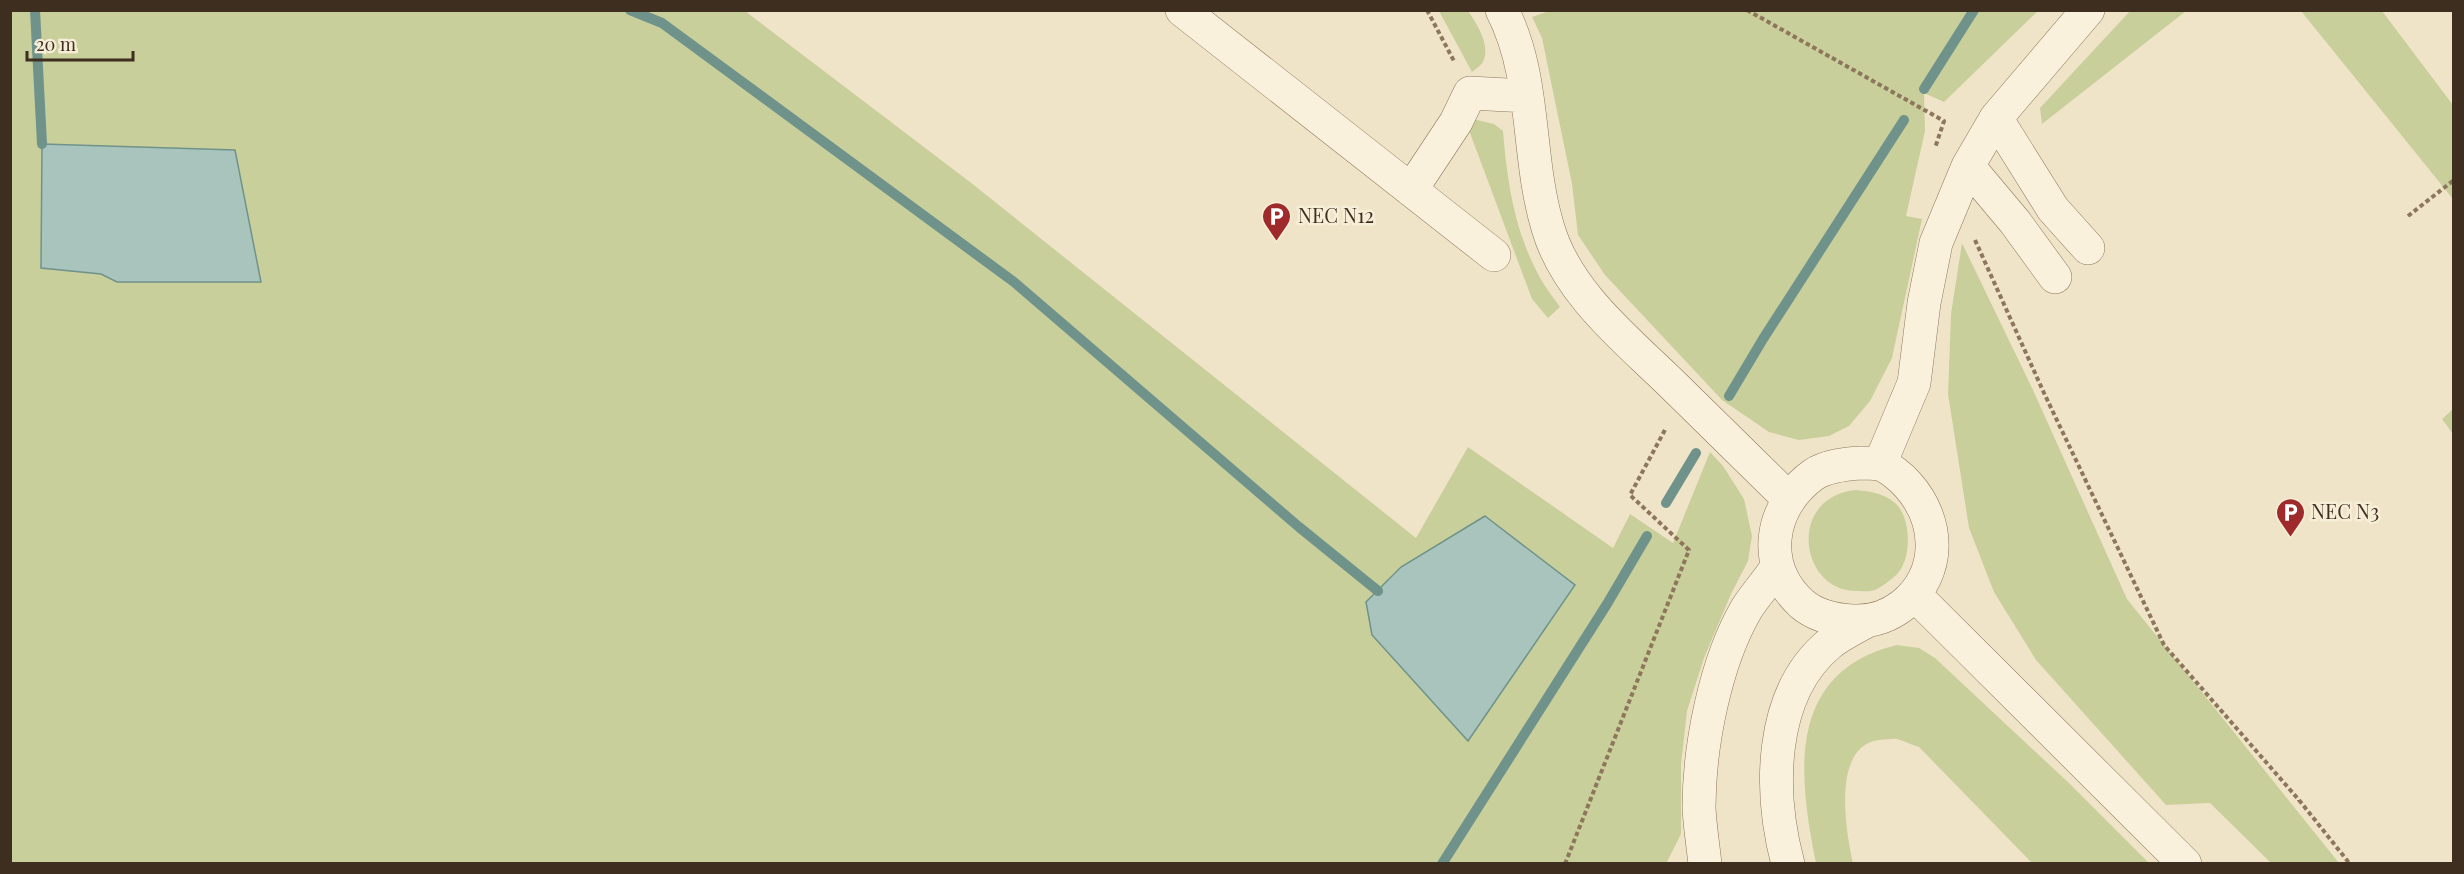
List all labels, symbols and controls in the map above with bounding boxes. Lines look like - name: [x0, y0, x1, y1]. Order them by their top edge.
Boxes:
- scale bar: [27, 24, 134, 62]
- text: 20 m: [36, 32, 76, 56]
- parking icon: NEC N12: [1261, 200, 1293, 242]
- place label: NEC N12: [1298, 201, 1374, 228]
- parking icon: NEC N3: [2274, 496, 2306, 538]
- place label: NEC N3: [2311, 497, 2379, 524]

